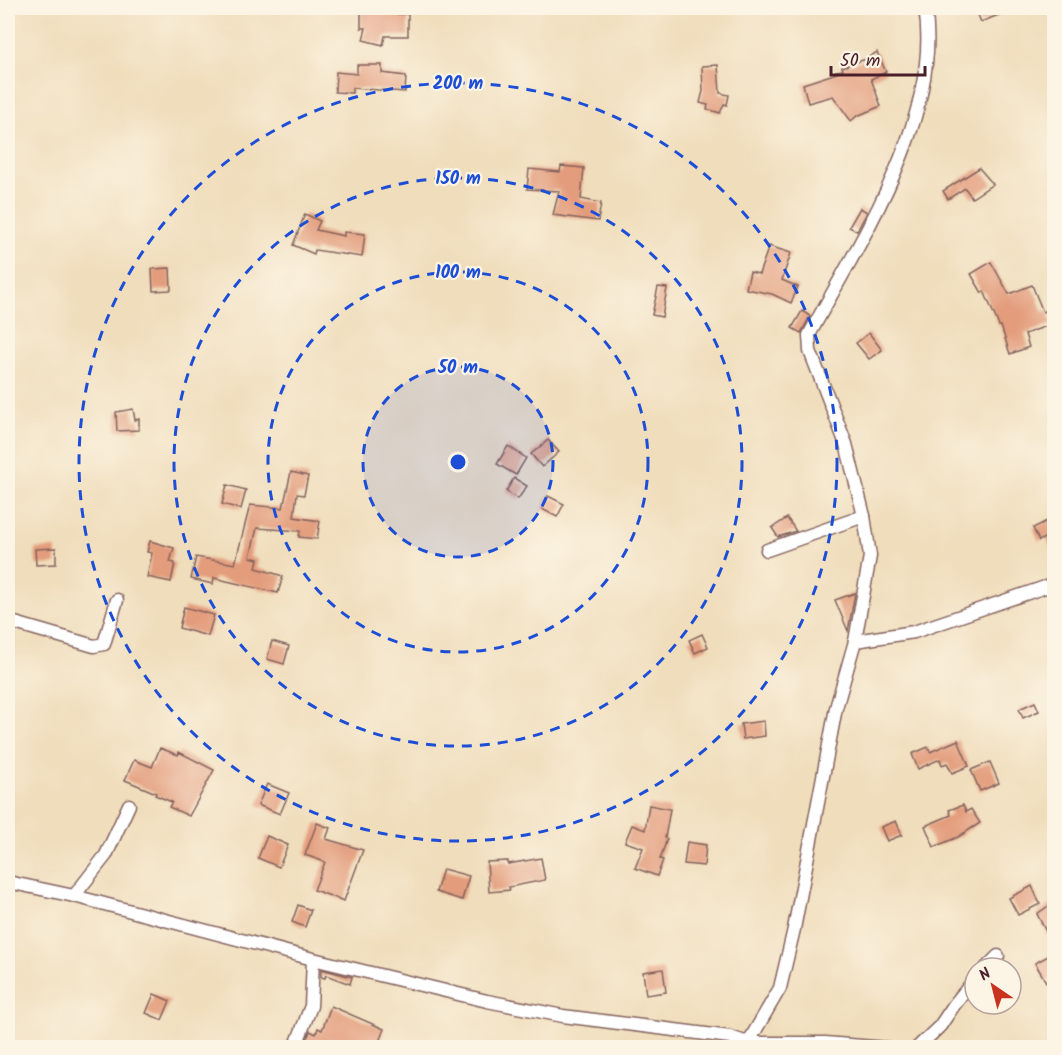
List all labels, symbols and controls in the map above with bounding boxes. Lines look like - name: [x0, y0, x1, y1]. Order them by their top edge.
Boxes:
- scale bar: [831, 39, 926, 77]
- text: 50 m: [840, 47, 880, 76]
- text: 200 m: [433, 70, 484, 99]
- text: 150 m: [435, 165, 481, 194]
- text: 100 m: [435, 259, 481, 288]
- text: 50 m: [437, 354, 478, 383]
- centre of rings: [448, 452, 468, 472]
- north arrow: [963, 956, 1023, 1016]
- text: N: [974, 962, 997, 988]

